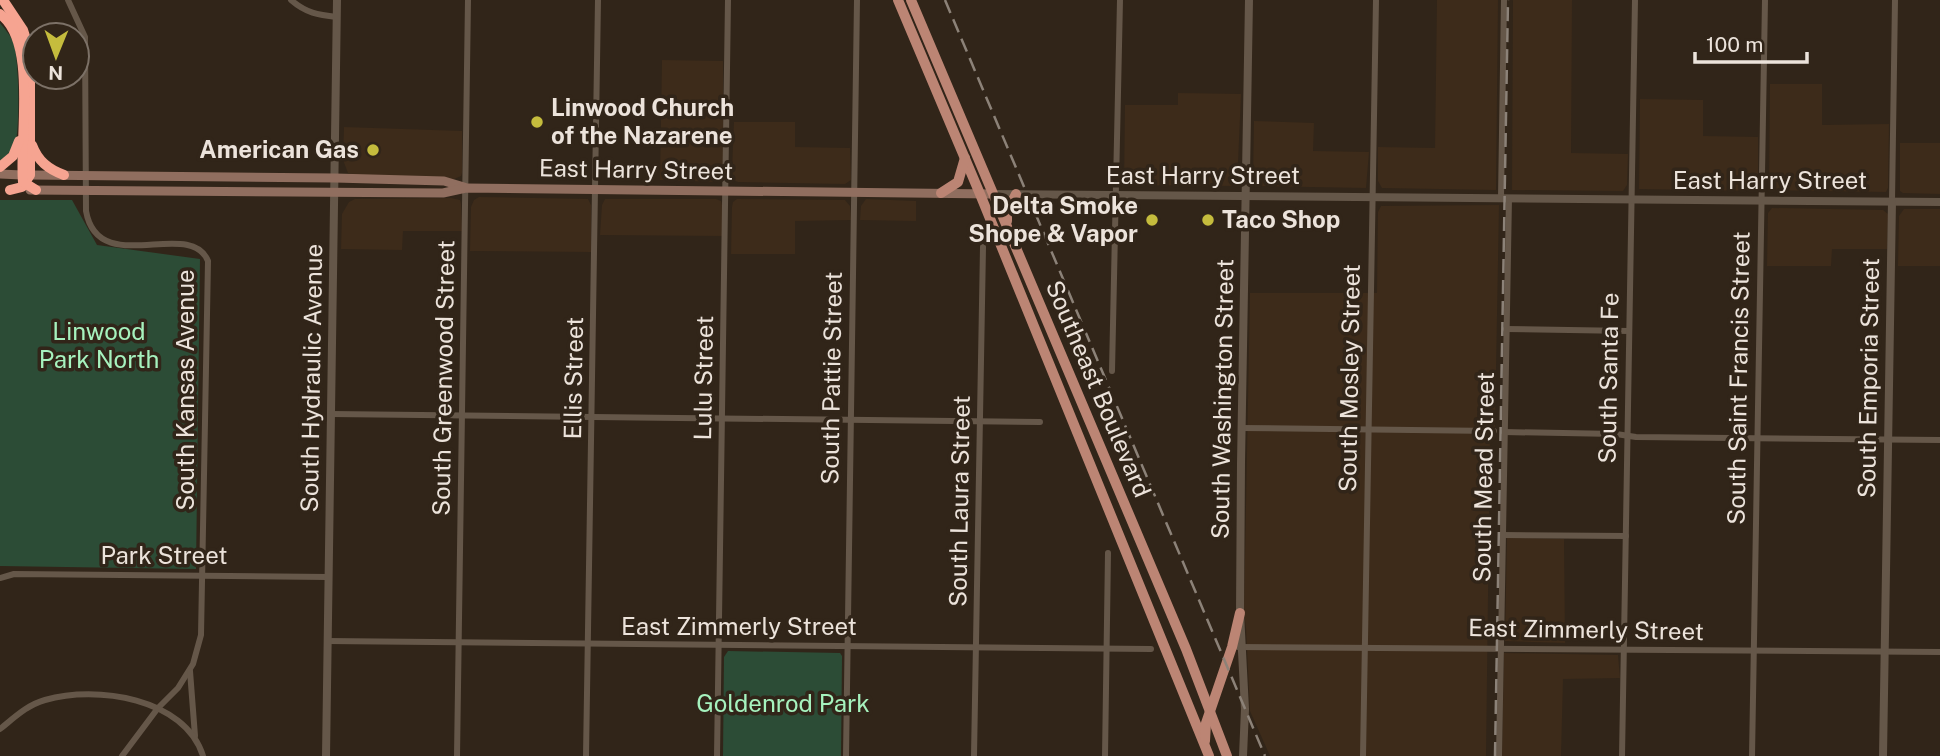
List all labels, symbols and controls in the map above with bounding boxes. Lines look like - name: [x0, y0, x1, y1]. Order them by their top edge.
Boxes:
- north arrow: [21, 21, 91, 91]
- scale bar: [1695, 21, 1807, 65]
- text: 100 m: [1706, 32, 1763, 57]
- text: N: [48, 62, 63, 84]
- place label: Linwood Church of the Nazarene: [551, 93, 734, 149]
- marker: Linwood Church of the Nazarene: [529, 114, 545, 130]
- place label: American Gas: [199, 135, 359, 163]
- marker: American Gas: [365, 142, 381, 158]
- street label: East Harry Street: [539, 153, 733, 185]
- street label: East Harry Street: [1106, 161, 1300, 189]
- street label: East Harry Street: [1673, 166, 1867, 194]
- place label: Delta Smoke Shope & Vapor: [968, 191, 1138, 247]
- place label: Taco Shop: [1222, 205, 1340, 233]
- marker: Delta Smoke Shope & Vapor: [1144, 212, 1160, 228]
- marker: Taco Shop: [1200, 212, 1216, 228]
- street label: South Saint Francis Street: [1721, 231, 1755, 525]
- street label: South Greenwood Street: [427, 240, 459, 516]
- street label: South Hydraulic Avenue: [295, 243, 327, 512]
- street label: South Emporia Street: [1852, 258, 1884, 498]
- street label: South Washington Street: [1206, 259, 1238, 539]
- street label: South Mosley Street: [1333, 264, 1365, 492]
- street label: South Kansas Avenue: [171, 269, 199, 511]
- street label: South Pattie Street: [815, 271, 847, 485]
- street label: Southeast Boulevard: [1041, 276, 1157, 501]
- street label: South Santa Fe: [1593, 292, 1623, 464]
- street label: Lulu Street: [688, 315, 718, 441]
- street label: Ellis Street: [558, 316, 588, 440]
- park label: Linwood Park North: [39, 317, 159, 373]
- street label: South Mead Street: [1467, 371, 1499, 583]
- street label: South Laura Street: [943, 395, 975, 607]
- street label: Park Street: [100, 541, 228, 569]
- street label: East Zimmerly Street: [621, 612, 857, 640]
- street label: East Zimmerly Street: [1468, 613, 1704, 645]
- park label: Goldenrod Park: [696, 689, 870, 717]

